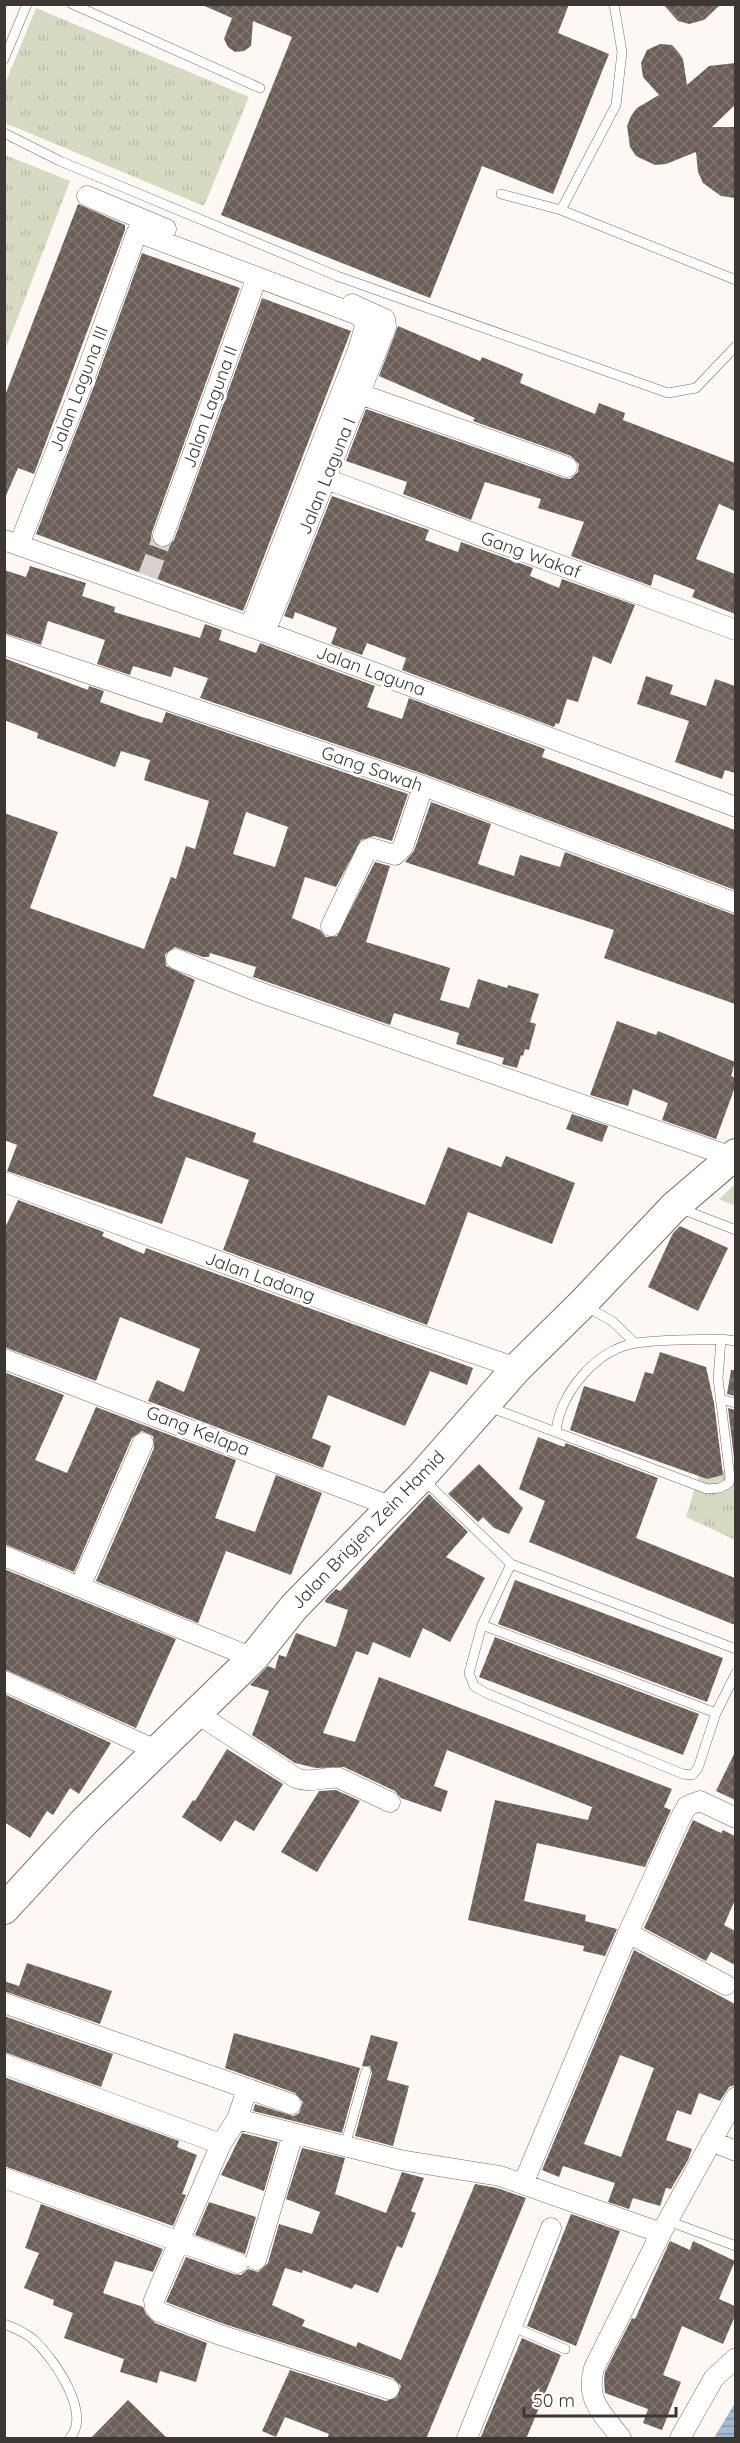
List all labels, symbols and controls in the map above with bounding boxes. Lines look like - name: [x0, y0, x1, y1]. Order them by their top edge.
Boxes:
- street label: Jalan Laguna III: [44, 323, 113, 455]
- street label: Jalan Laguna II: [177, 342, 242, 471]
- street label: Jalan Laguna I: [293, 414, 360, 538]
- street label: Gang Wakaf: [478, 526, 585, 584]
- street label: Jalan Laguna: [313, 640, 429, 701]
- street label: Gang Sawah: [318, 740, 426, 797]
- street label: Jalan Ladang: [202, 1246, 318, 1307]
- street label: Gang Kelapa: [143, 1400, 253, 1461]
- street label: Jalan Brigjen Zein Hamid: [286, 1446, 449, 1614]
- scale bar: [524, 2380, 676, 2418]
- text: 50 m: [533, 2389, 575, 2412]

